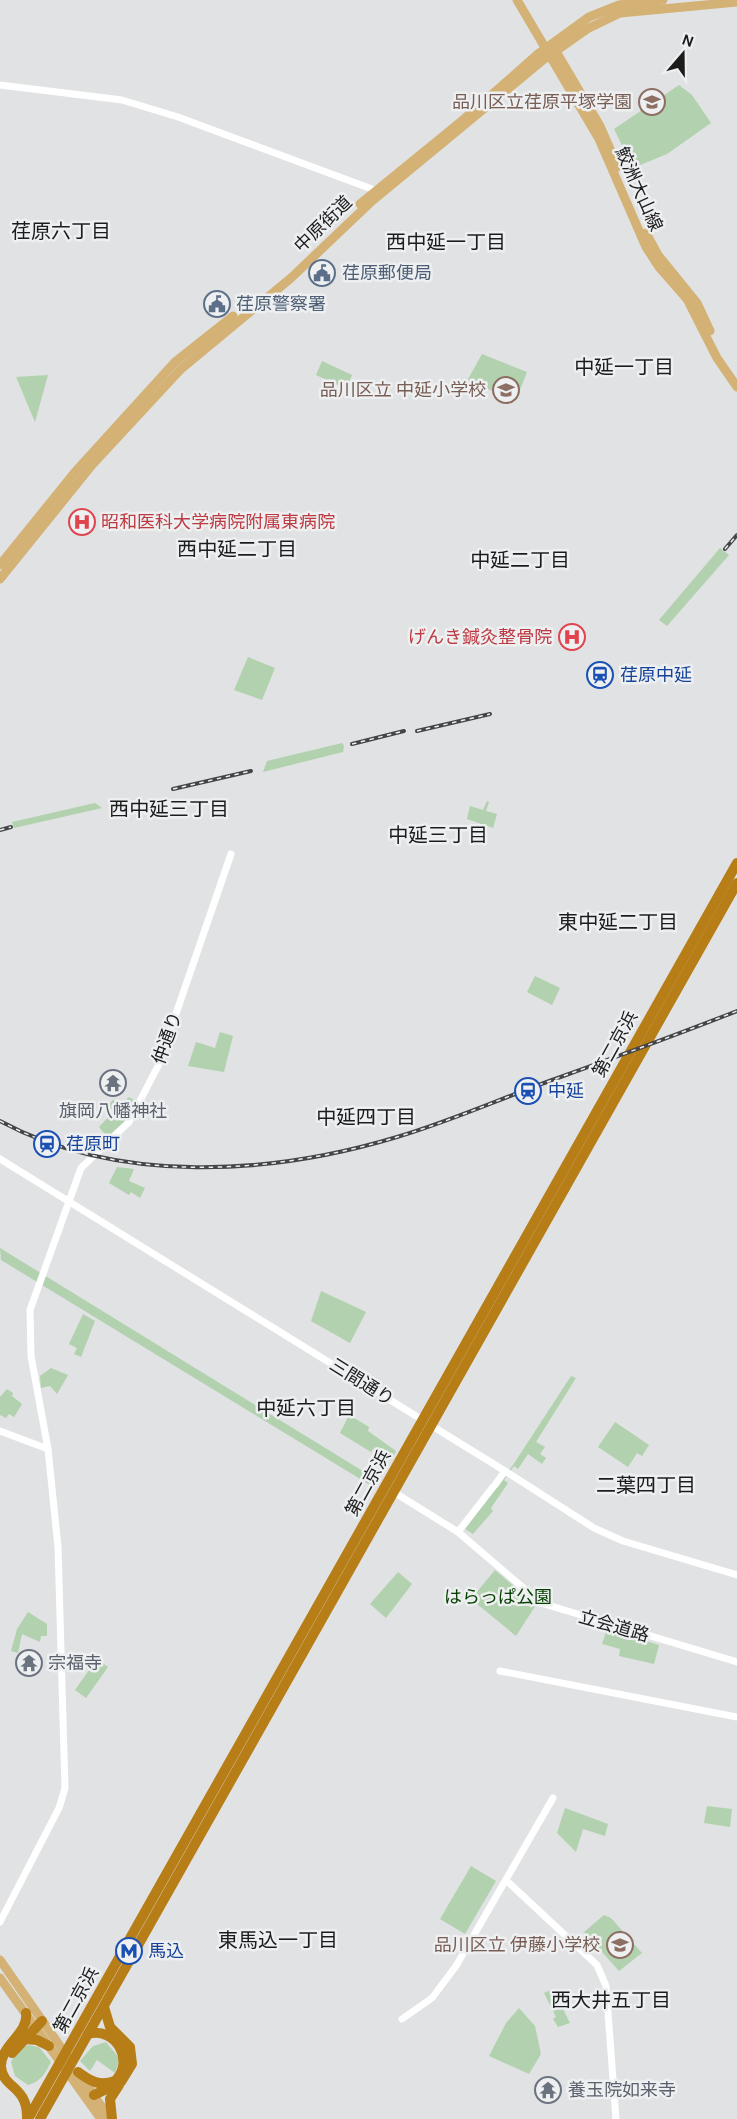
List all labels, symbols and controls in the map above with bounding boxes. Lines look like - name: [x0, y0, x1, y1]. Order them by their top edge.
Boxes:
- north arrow: [653, 24, 713, 84]
- text: N: [679, 29, 697, 51]
- school or university icon: 品川区立荏原平塚学園: [637, 87, 667, 117]
- place label: 品川区立荏原平塚学園: [452, 91, 632, 113]
- street label: 鮫洲大山線: [611, 143, 667, 235]
- street label: 中原街道: [289, 191, 357, 257]
- district label: 荏原六丁目: [11, 220, 111, 243]
- district label: 西中延一丁目: [386, 231, 506, 254]
- public building icon: 荏原郵便局: [307, 258, 337, 288]
- place label: 荏原郵便局: [342, 262, 432, 284]
- public building icon: 荏原警察署: [202, 289, 232, 319]
- place label: 荏原警察署: [236, 293, 326, 315]
- district label: 中延一丁目: [574, 356, 674, 379]
- school or university icon: 品川区立 中延小学校: [491, 375, 521, 405]
- place label: 品川区立 中延小学校: [320, 379, 486, 401]
- hospital icon: 昭和医科大学病院附属東病院: [67, 507, 97, 537]
- place label: 昭和医科大学病院附属東病院: [101, 511, 335, 533]
- district label: 西中延二丁目: [177, 538, 297, 561]
- district label: 中延二丁目: [470, 549, 570, 572]
- hospital icon: げんき鍼灸整骨院: [557, 622, 587, 652]
- place label: げんき鍼灸整骨院: [408, 626, 552, 648]
- station icon: 荏原中延: [585, 660, 615, 690]
- place label: 荏原中延: [620, 664, 692, 686]
- district label: 西中延三丁目: [109, 798, 229, 821]
- district label: 中延三丁目: [388, 824, 488, 847]
- district label: 東中延二丁目: [558, 911, 678, 934]
- street label: 第二京浜: [588, 1007, 642, 1081]
- street label: 仲通り: [147, 1009, 187, 1067]
- temple icon: 旗岡八幡神社: [98, 1068, 128, 1098]
- station icon: 中延: [513, 1076, 543, 1106]
- place label: 中延: [548, 1080, 584, 1102]
- place label: 旗岡八幡神社: [59, 1100, 167, 1122]
- district label: 中延四丁目: [316, 1106, 416, 1129]
- station icon: 荏原町: [32, 1129, 62, 1159]
- place label: 荏原町: [66, 1133, 120, 1155]
- street label: 三間通り: [326, 1354, 398, 1410]
- district label: 中延六丁目: [256, 1397, 356, 1420]
- street label: 第二京浜: [341, 1446, 395, 1520]
- district label: 二葉四丁目: [596, 1474, 696, 1497]
- park label: はらっぱ公園: [444, 1586, 552, 1608]
- street label: 立会道路: [576, 1606, 652, 1646]
- temple icon: 宗福寺: [14, 1648, 44, 1678]
- place label: 宗福寺: [48, 1652, 102, 1674]
- district label: 東馬込一丁目: [218, 1929, 338, 1952]
- school or university icon: 品川区立 伊藤小学校: [605, 1930, 635, 1960]
- place label: 品川区立 伊藤小学校: [434, 1934, 600, 1956]
- metro station icon: 馬込: [114, 1936, 144, 1966]
- place label: 馬込: [148, 1940, 184, 1962]
- street label: 第二京浜: [49, 1963, 103, 2037]
- district label: 西大井五丁目: [551, 1989, 671, 2012]
- temple icon: 養玉院如来寺: [533, 2075, 563, 2105]
- place label: 養玉院如来寺: [568, 2079, 676, 2101]

